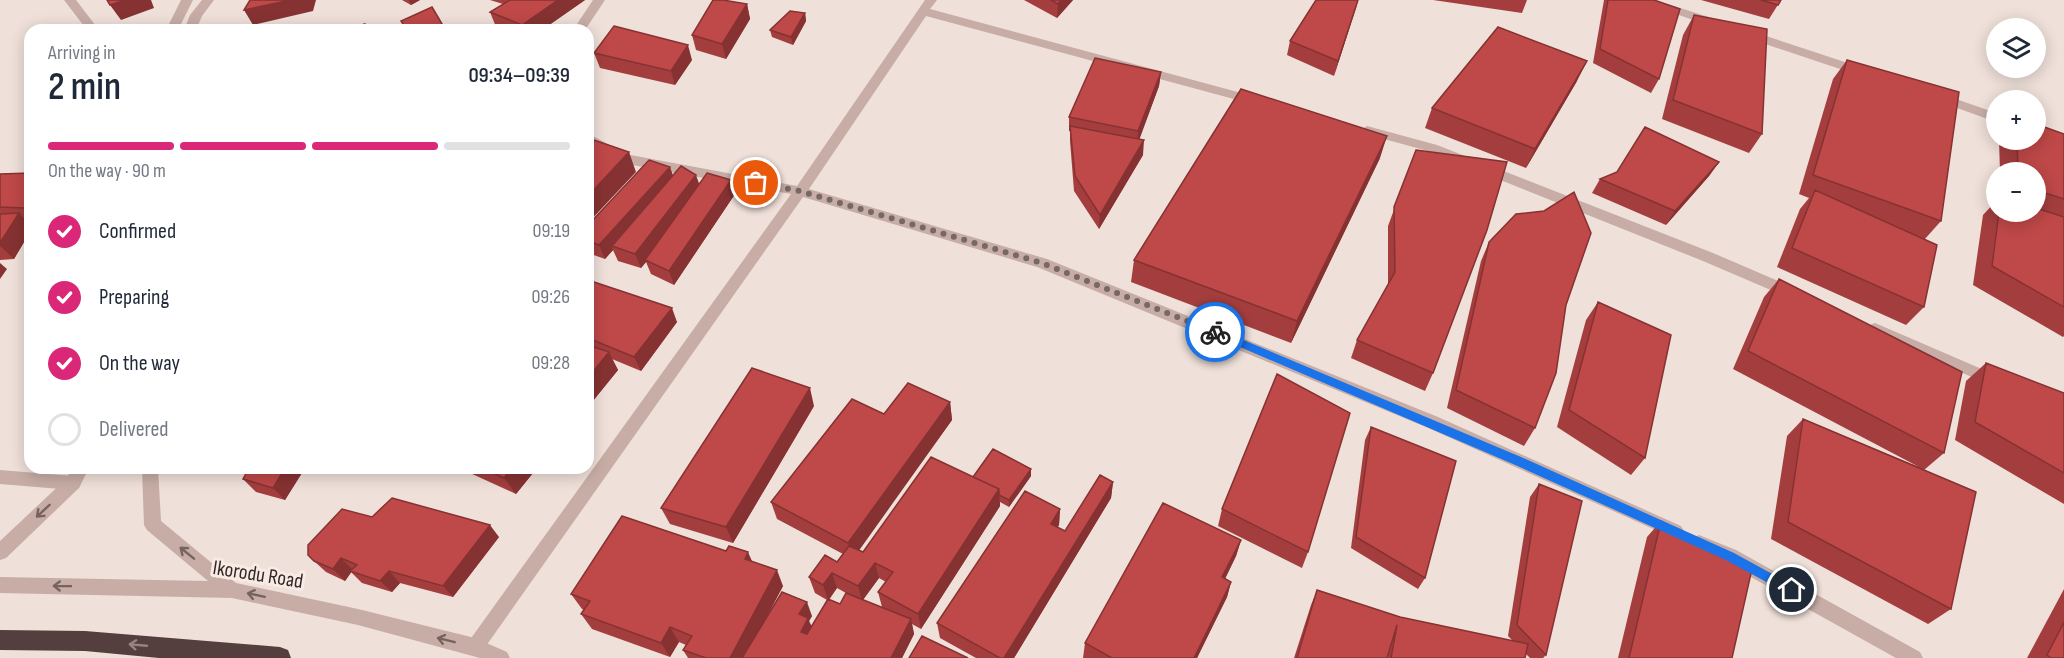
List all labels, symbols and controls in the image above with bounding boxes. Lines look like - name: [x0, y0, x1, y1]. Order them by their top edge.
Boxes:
- map controls: [1986, 18, 2046, 222]
- button: layers: [1986, 18, 2046, 78]
- text: Arriving in: [48, 41, 116, 65]
- text: 09:34–09:39: [468, 62, 570, 89]
- text: 2 min: [48, 64, 121, 111]
- button: +: [1986, 90, 2046, 150]
- pin: [730, 157, 781, 208]
- text: On the way · 90 m: [48, 159, 166, 183]
- button: −: [1986, 162, 2046, 222]
- icon: bag: [739, 166, 772, 199]
- icon: check: [48, 215, 81, 248]
- text: Confirmed: [99, 218, 176, 245]
- text: 09:19: [533, 219, 570, 243]
- icon: check: [48, 281, 81, 314]
- text: Preparing: [99, 284, 169, 311]
- text: 09:26: [531, 285, 570, 309]
- courier: [1185, 302, 1245, 362]
- icon: bike: [1199, 316, 1232, 349]
- icon: check: [48, 347, 81, 380]
- text: On the way: [99, 350, 180, 377]
- text: 09:28: [531, 351, 570, 375]
- text: Delivered: [99, 416, 168, 443]
- one-way arrow: [35, 504, 50, 519]
- one-way arrow: [180, 546, 195, 560]
- street label: Ikorodu Road: [211, 555, 305, 594]
- pin: [1766, 564, 1817, 615]
- icon: home: [1775, 573, 1808, 606]
- one-way arrow: [52, 581, 72, 592]
- one-way arrow: [247, 589, 266, 600]
- one-way arrow: [437, 633, 456, 645]
- one-way arrow: [128, 639, 148, 650]

